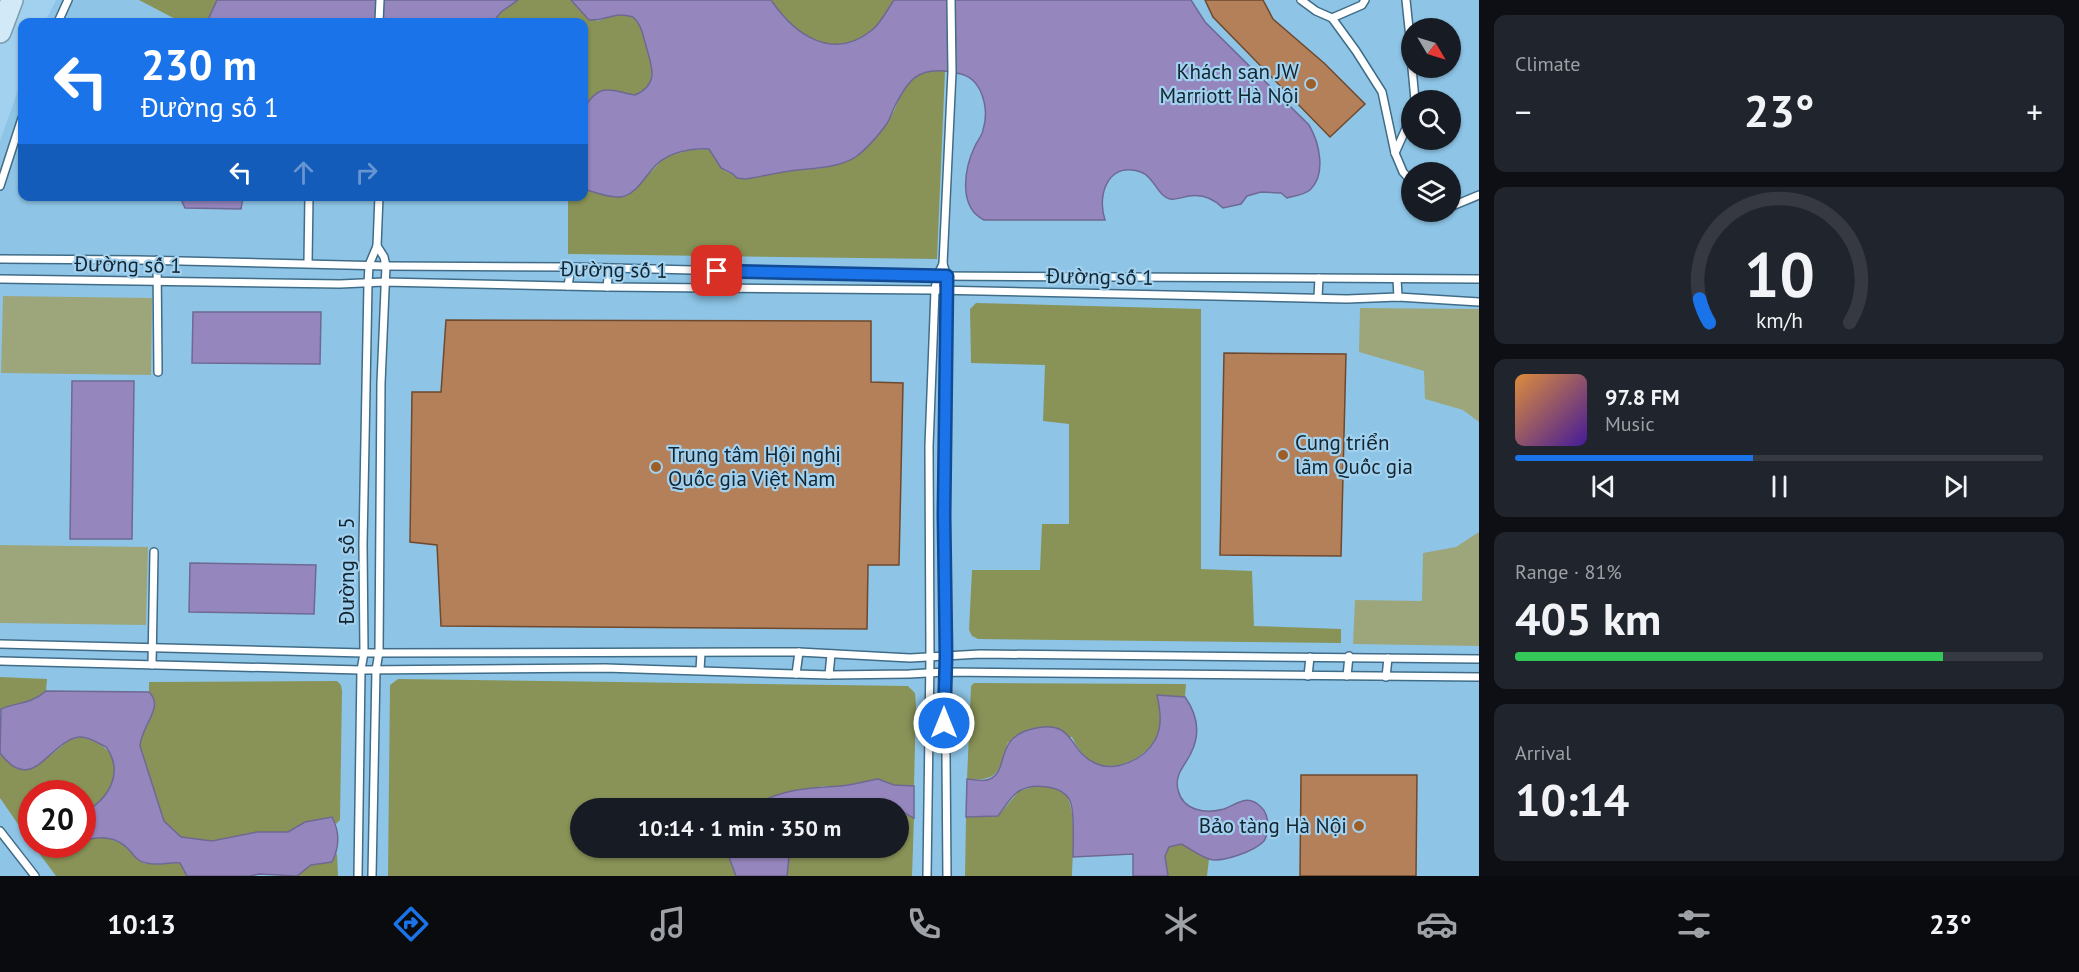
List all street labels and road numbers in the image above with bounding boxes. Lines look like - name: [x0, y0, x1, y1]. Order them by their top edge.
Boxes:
- street label: Đường số 1: [73, 250, 182, 279]
- street label: Đường số 1: [559, 255, 668, 284]
- street label: Đường số 1: [1045, 262, 1154, 291]
- street label: Đường số 5: [333, 517, 360, 626]

